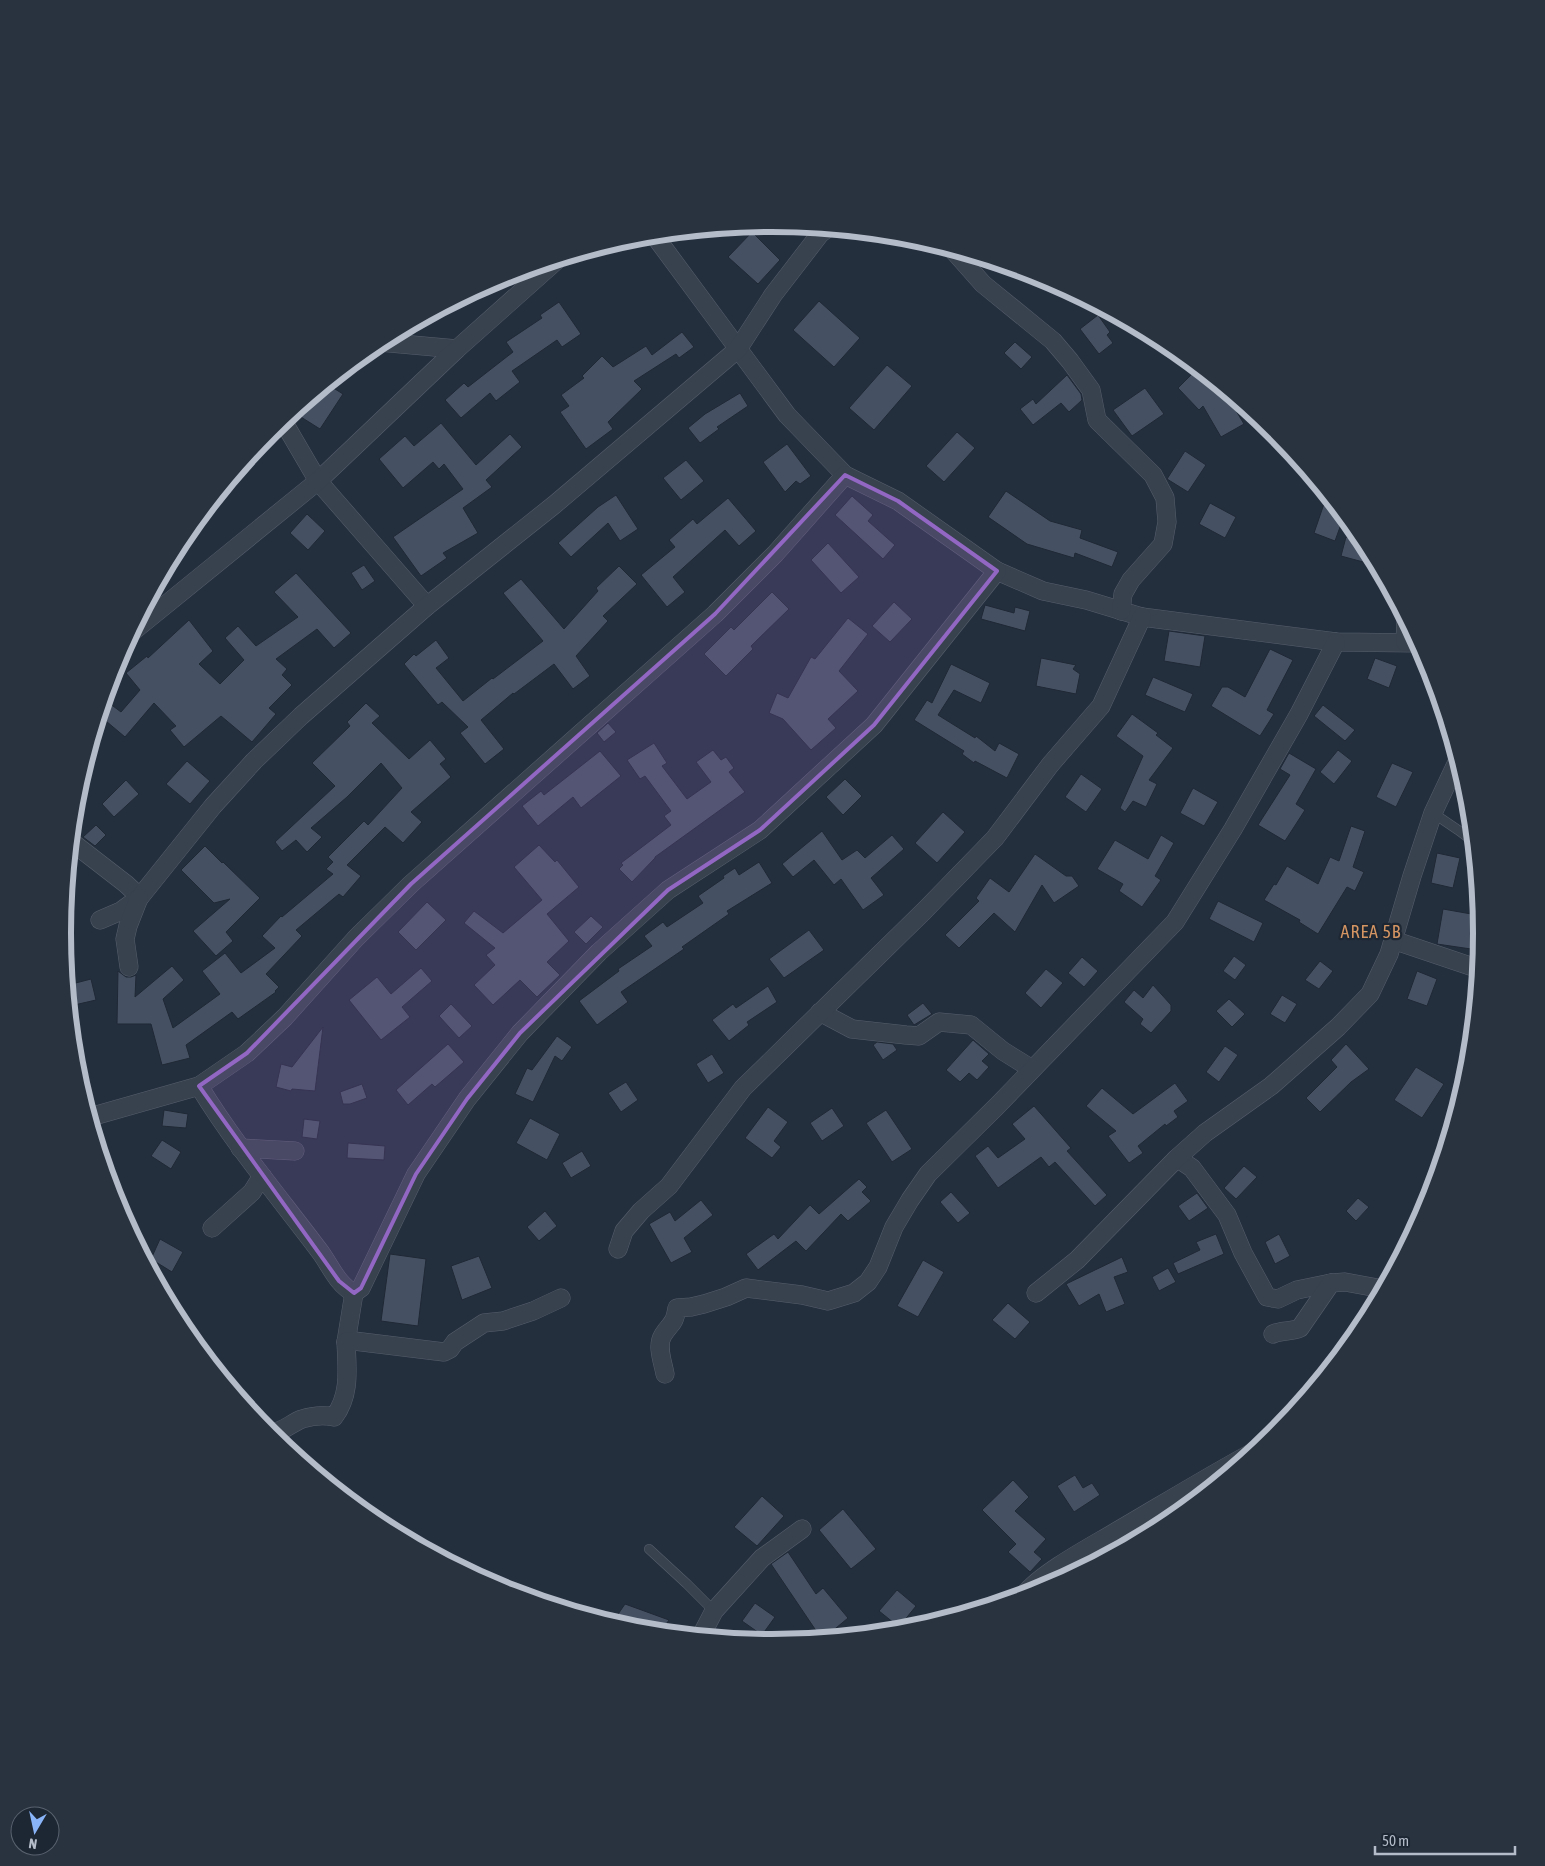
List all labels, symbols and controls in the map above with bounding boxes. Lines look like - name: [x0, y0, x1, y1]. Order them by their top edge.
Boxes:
- district label: AREA 5B: [1341, 921, 1401, 942]
- north arrow: [10, 1806, 60, 1856]
- scale bar: [1375, 1824, 1515, 1856]
- text: 50 m: [1382, 1832, 1409, 1849]
- text: N: [28, 1835, 38, 1852]

